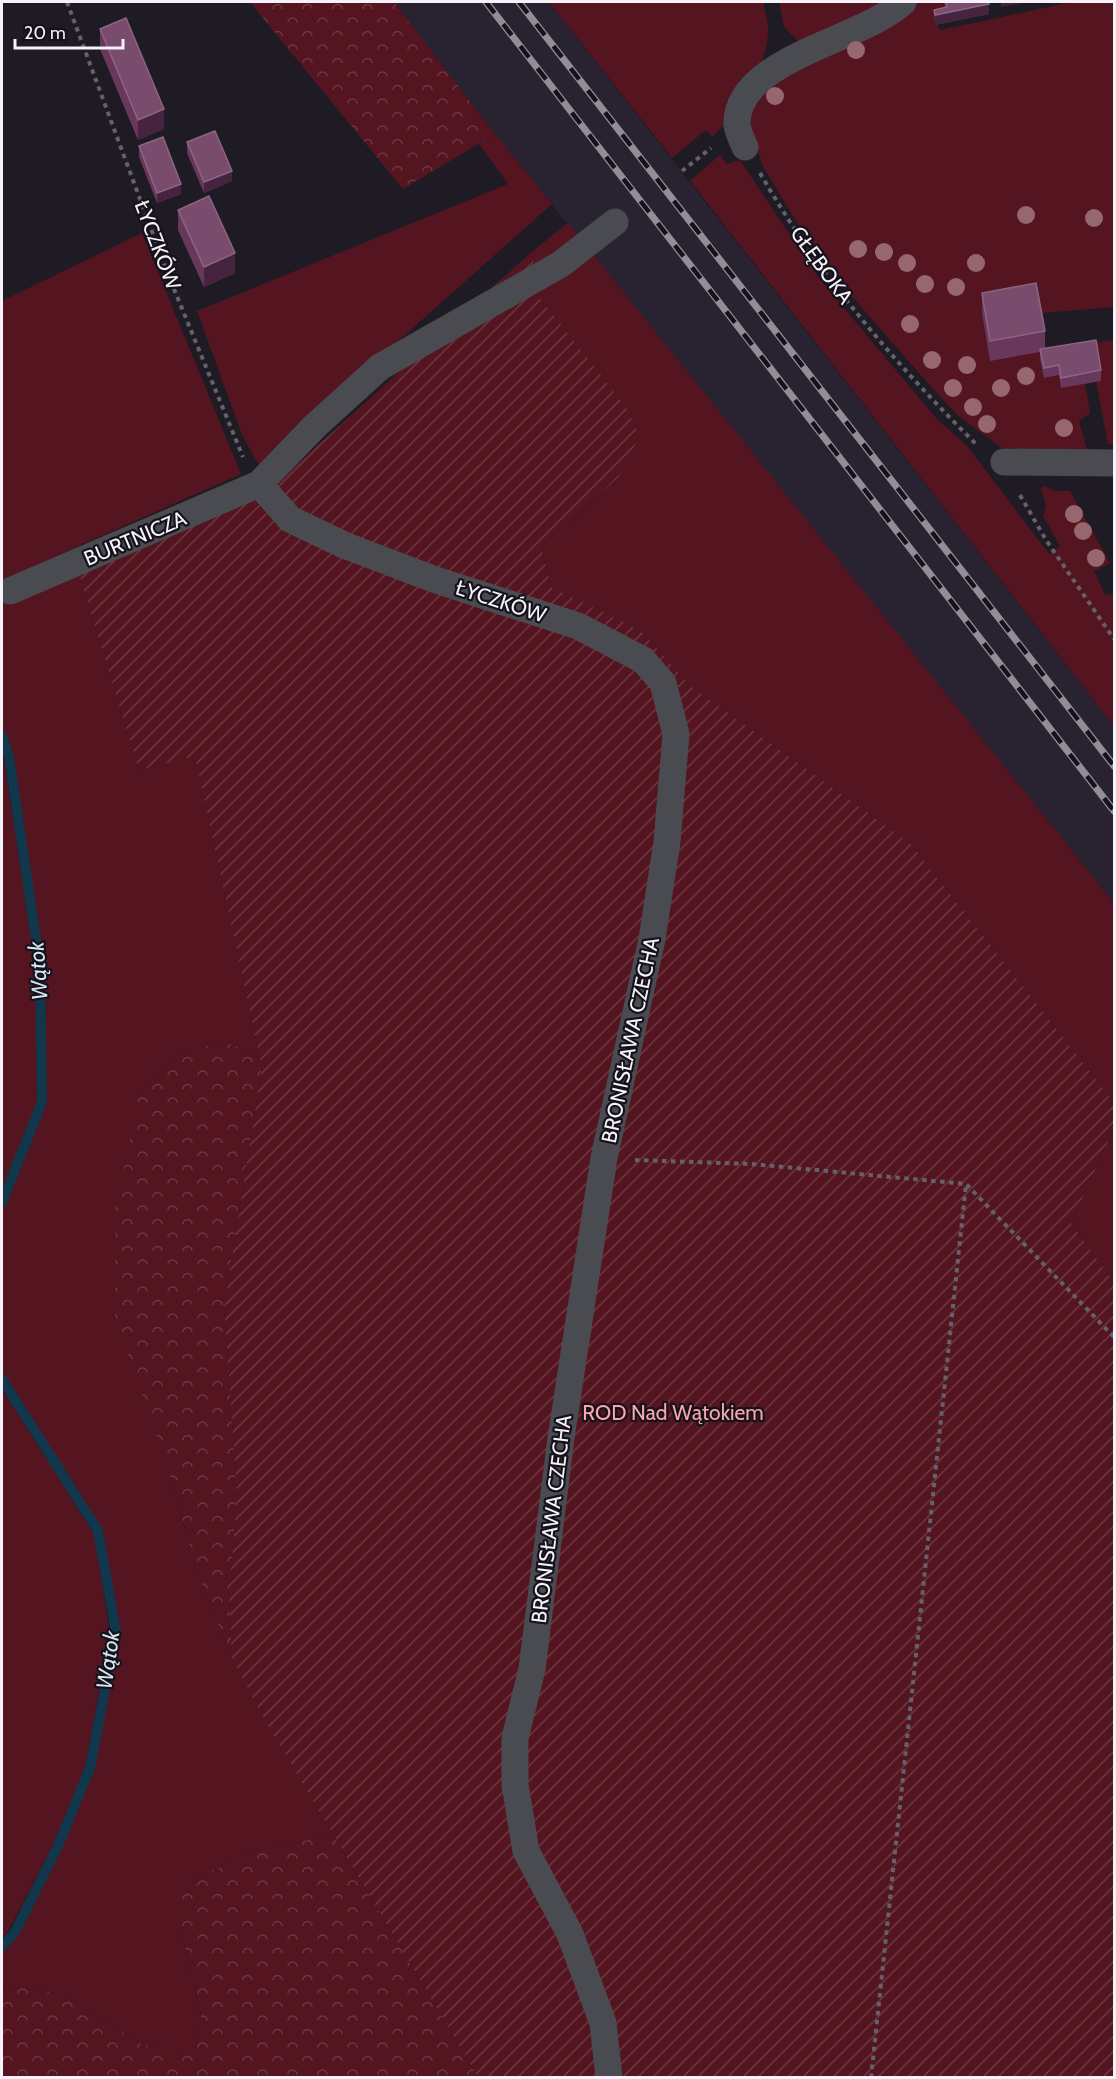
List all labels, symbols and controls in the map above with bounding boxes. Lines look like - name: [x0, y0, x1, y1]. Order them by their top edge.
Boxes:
- scale bar: [15, 12, 123, 50]
- text: 20 m: [24, 22, 66, 44]
- street label: ŁYCZKÓW: [130, 197, 186, 293]
- street label: GŁĘBOKA: [785, 221, 859, 309]
- street label: BURTNICZA: [80, 505, 190, 571]
- street label: ŁYCZKÓW: [453, 575, 549, 627]
- street label: BRONISŁAWA CZECHA: [596, 935, 664, 1145]
- water label: Wątok: [22, 940, 54, 1001]
- park label: ROD Nad Wątokiem: [582, 1400, 764, 1425]
- street label: BRONISŁAWA CZECHA: [526, 1413, 576, 1625]
- water label: Wątok: [91, 1628, 126, 1691]

